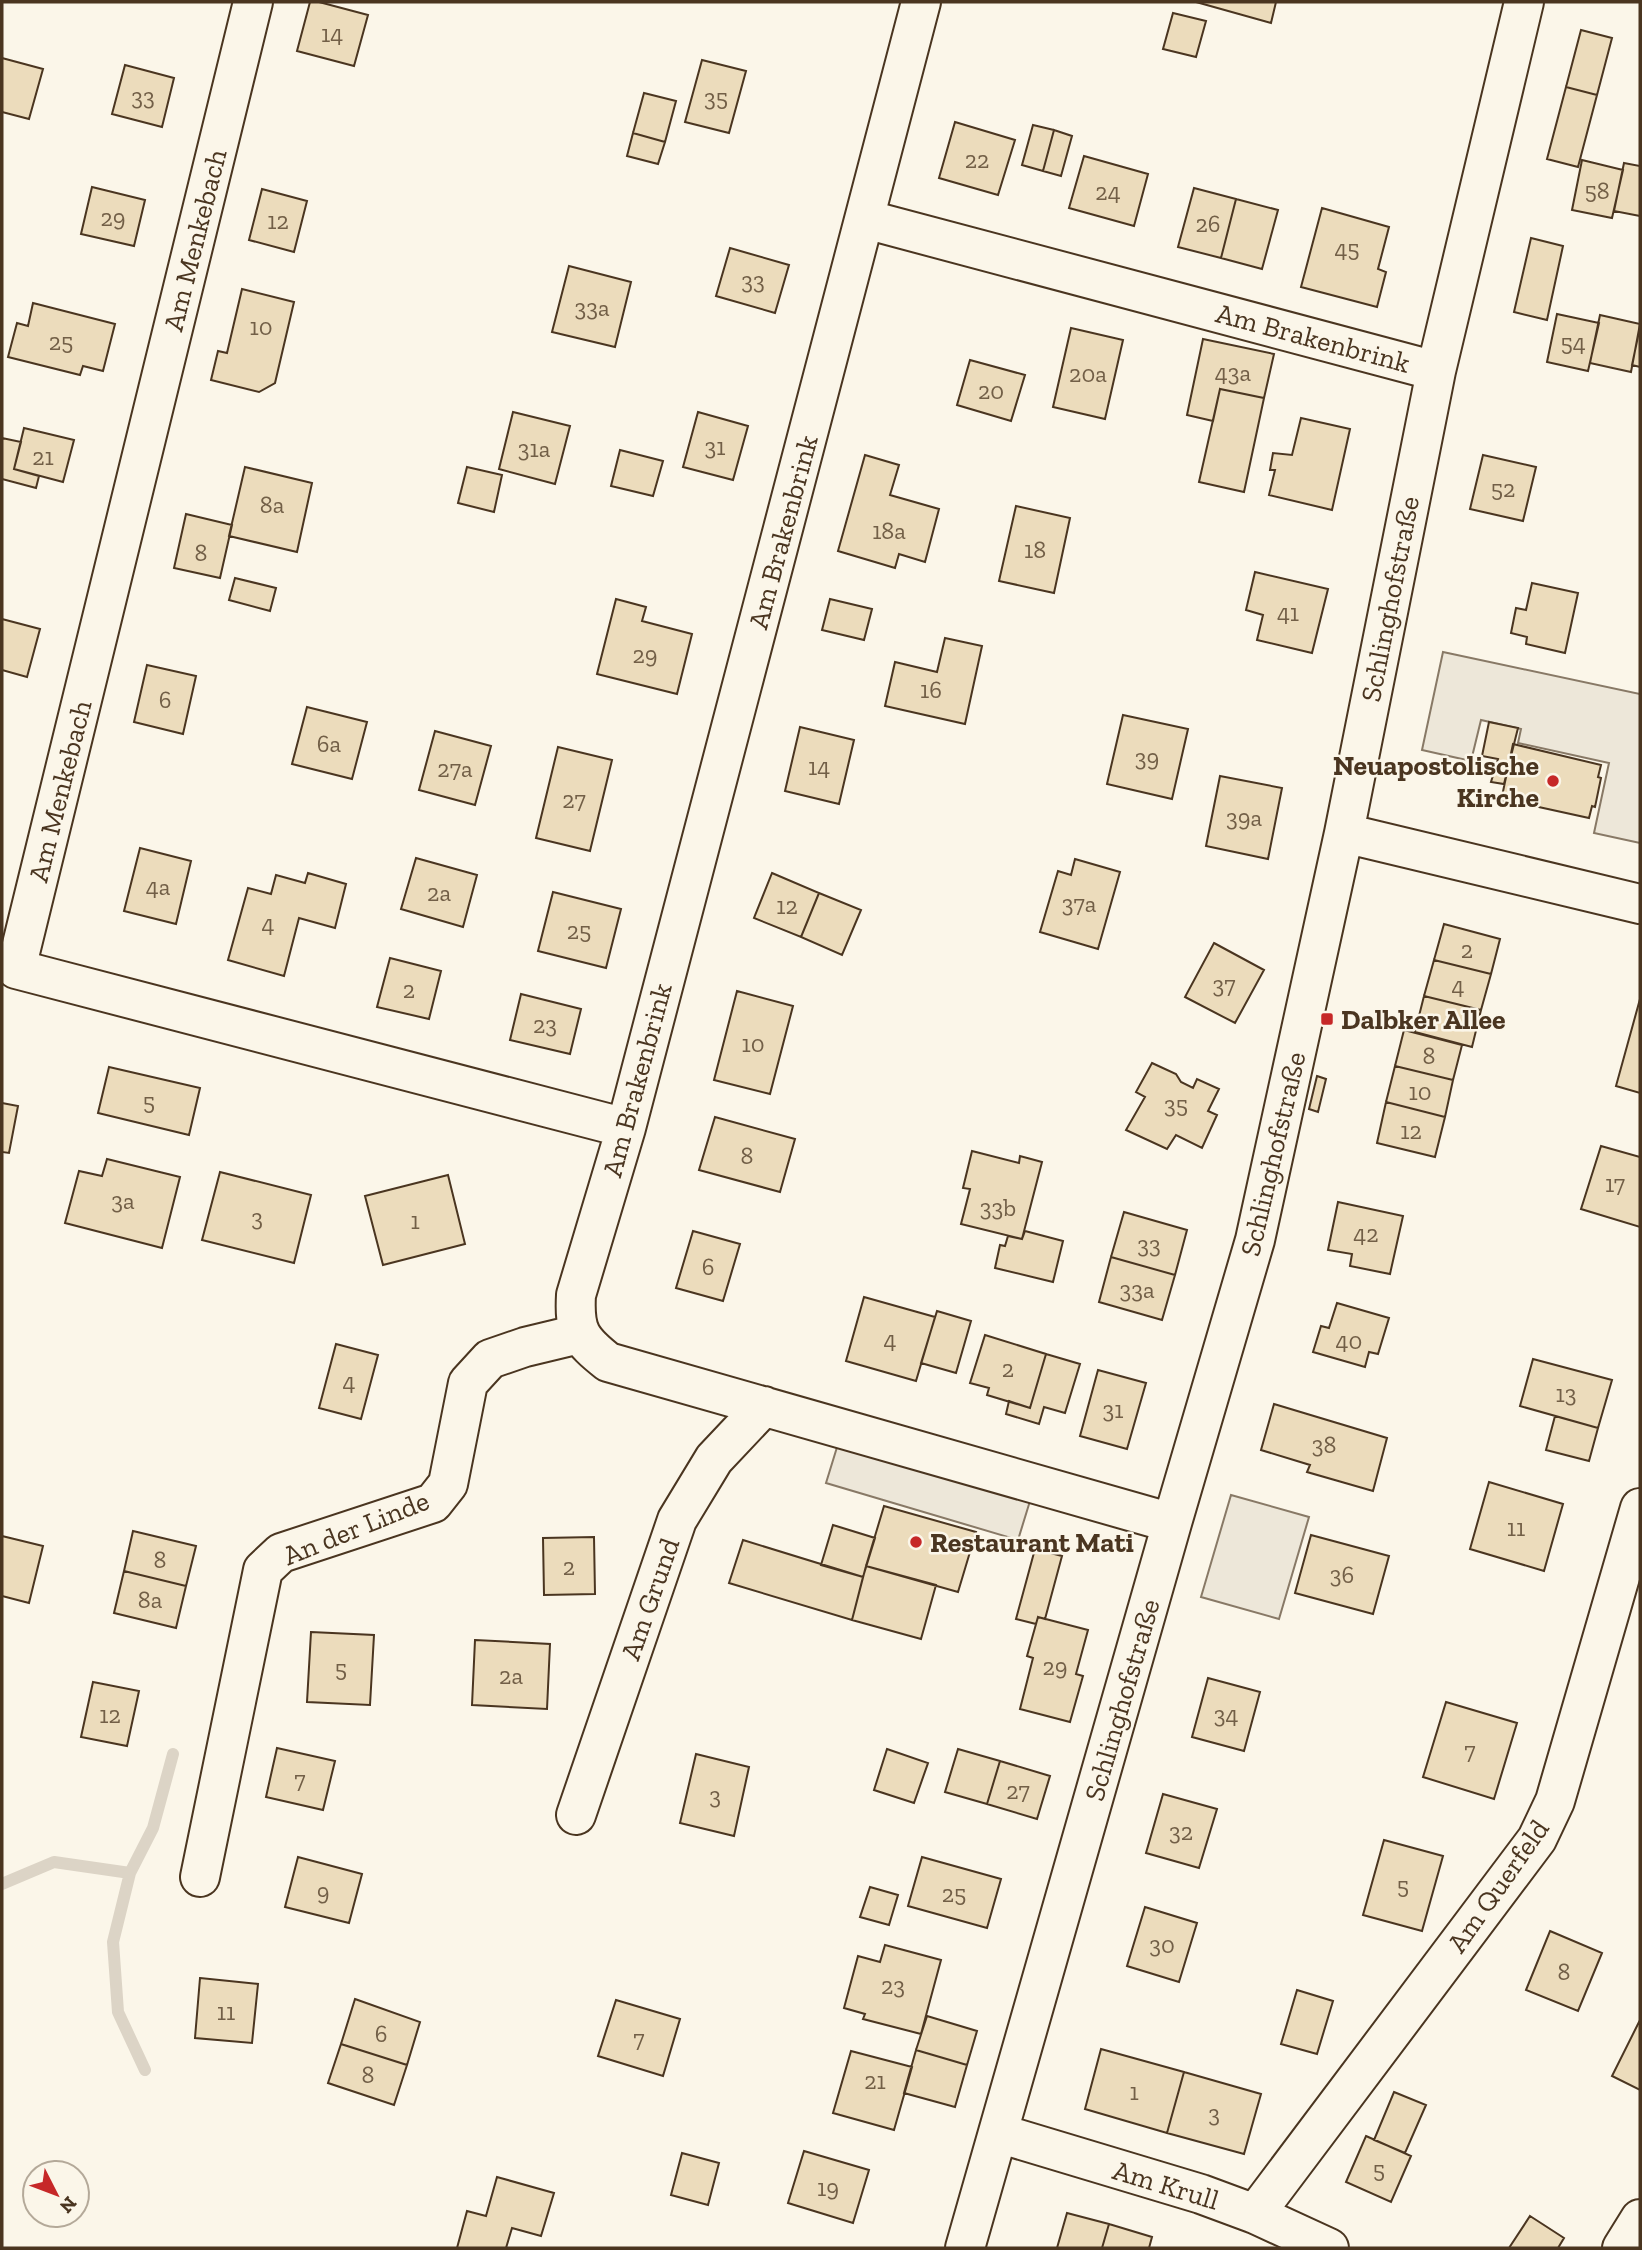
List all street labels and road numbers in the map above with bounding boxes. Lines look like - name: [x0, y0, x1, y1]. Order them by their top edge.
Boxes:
- street label: Am Menkebach: [156, 145, 234, 334]
- street label: Am Brakenbrink: [1212, 296, 1414, 380]
- street label: Am Brakenbrink: [741, 431, 825, 633]
- street label: Schlinghofstraße: [1354, 493, 1426, 705]
- street label: Am Menkebach: [21, 696, 99, 885]
- street label: Am Brakenbrink: [595, 979, 679, 1181]
- street label: Schlinghofstraße: [1233, 1049, 1313, 1259]
- street label: An der Linde: [278, 1484, 434, 1572]
- street label: Am Grund: [614, 1534, 686, 1664]
- street label: Schlinghofstraße: [1077, 1595, 1167, 1805]
- street label: Am Querfeld: [1440, 1813, 1556, 1959]
- street label: Am Krull: [1109, 2153, 1223, 2217]

